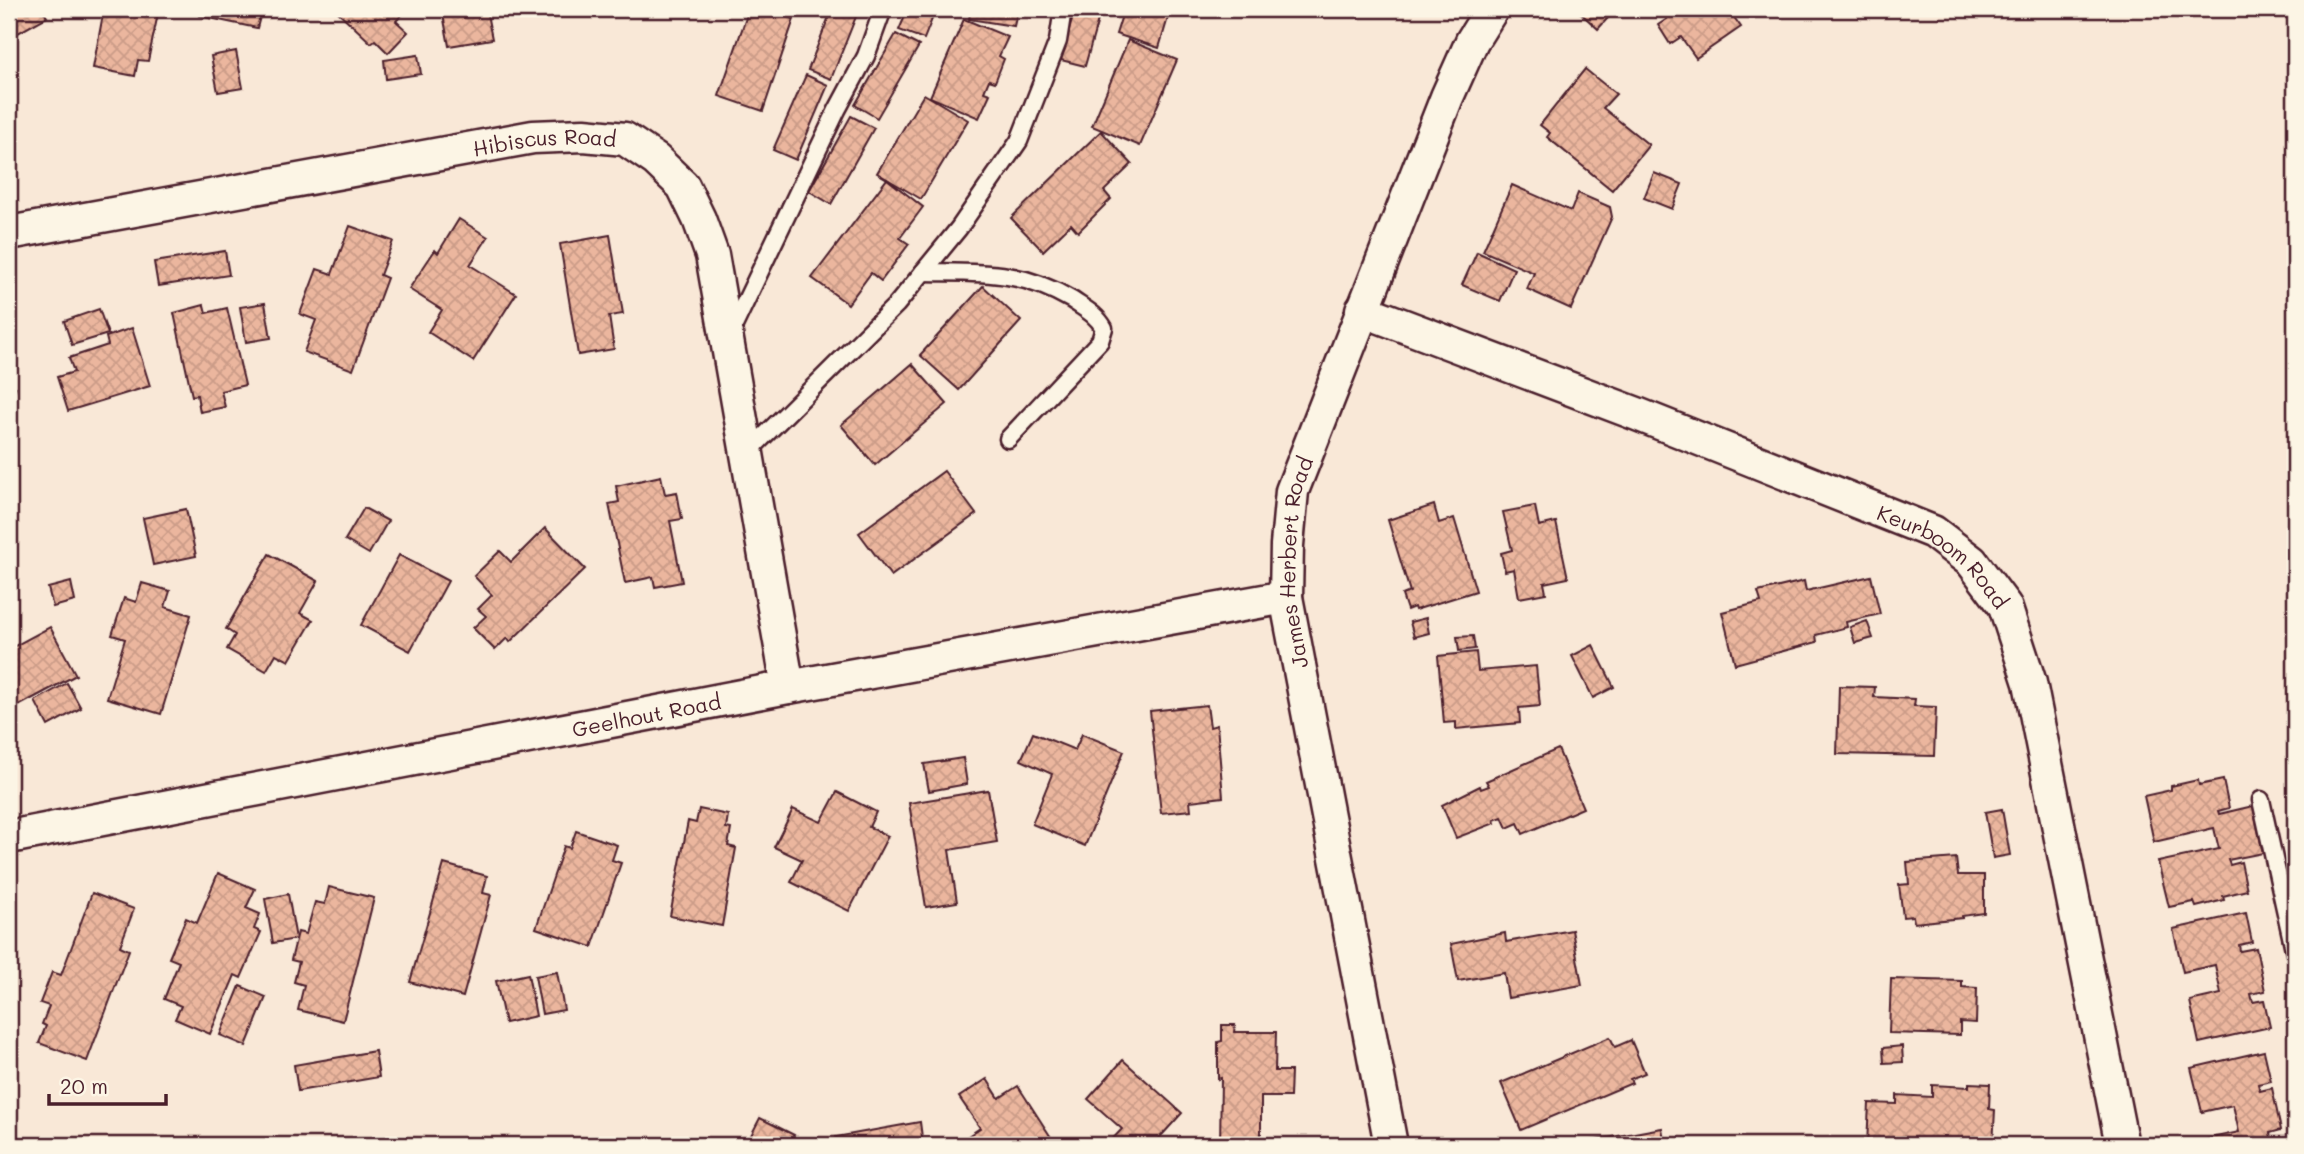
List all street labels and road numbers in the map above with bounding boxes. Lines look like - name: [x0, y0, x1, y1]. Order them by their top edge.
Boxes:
- street label: Hibiscus Road: [471, 121, 618, 161]
- street label: James Herbert Road: [1272, 452, 1318, 671]
- street label: Keurboom Road: [1874, 498, 2015, 613]
- street label: Geelhout Road: [570, 687, 723, 742]

